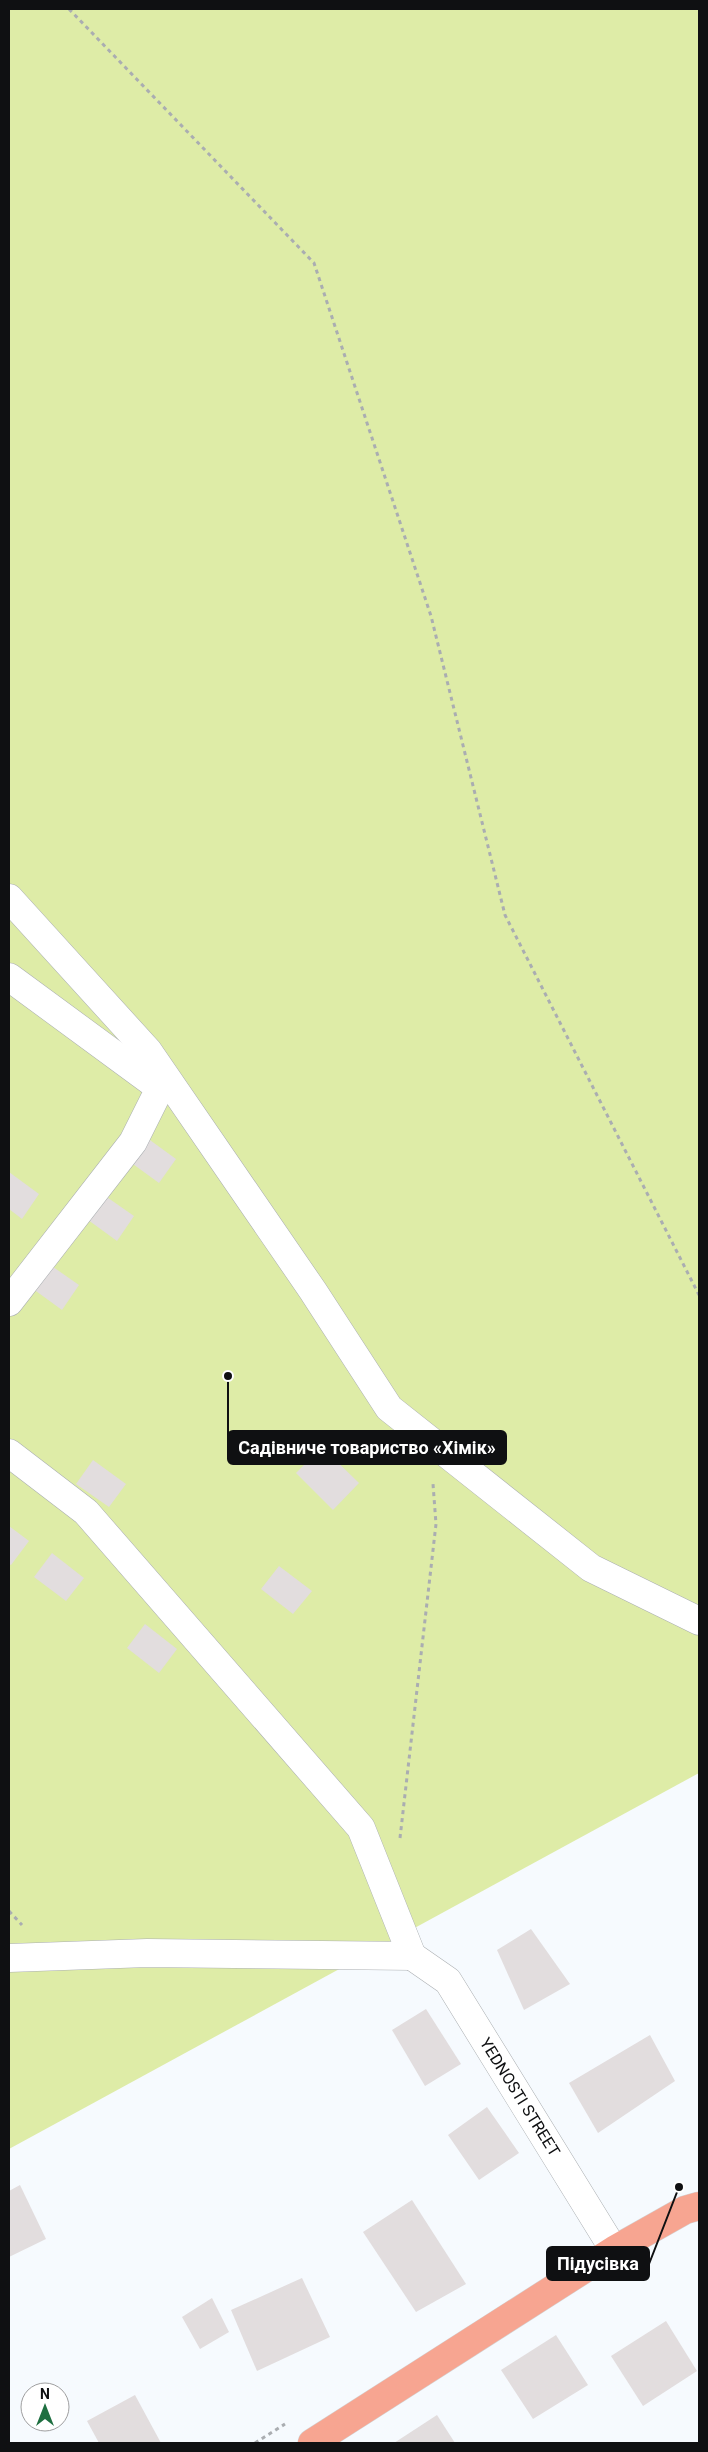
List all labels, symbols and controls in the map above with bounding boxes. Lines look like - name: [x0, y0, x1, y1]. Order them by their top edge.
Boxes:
- callout: Садівниче товариство «Хімік»: [228, 1431, 506, 1464]
- text: Садівниче товариство «Хімік»: [238, 1437, 496, 1458]
- street label: YEDNOSTI STREET: [476, 2034, 564, 2160]
- callout: Підусівка: [547, 2247, 649, 2280]
- text: Підусівка: [557, 2253, 639, 2274]
- north arrow: [20, 2382, 70, 2432]
- text: N: [40, 2386, 50, 2402]

